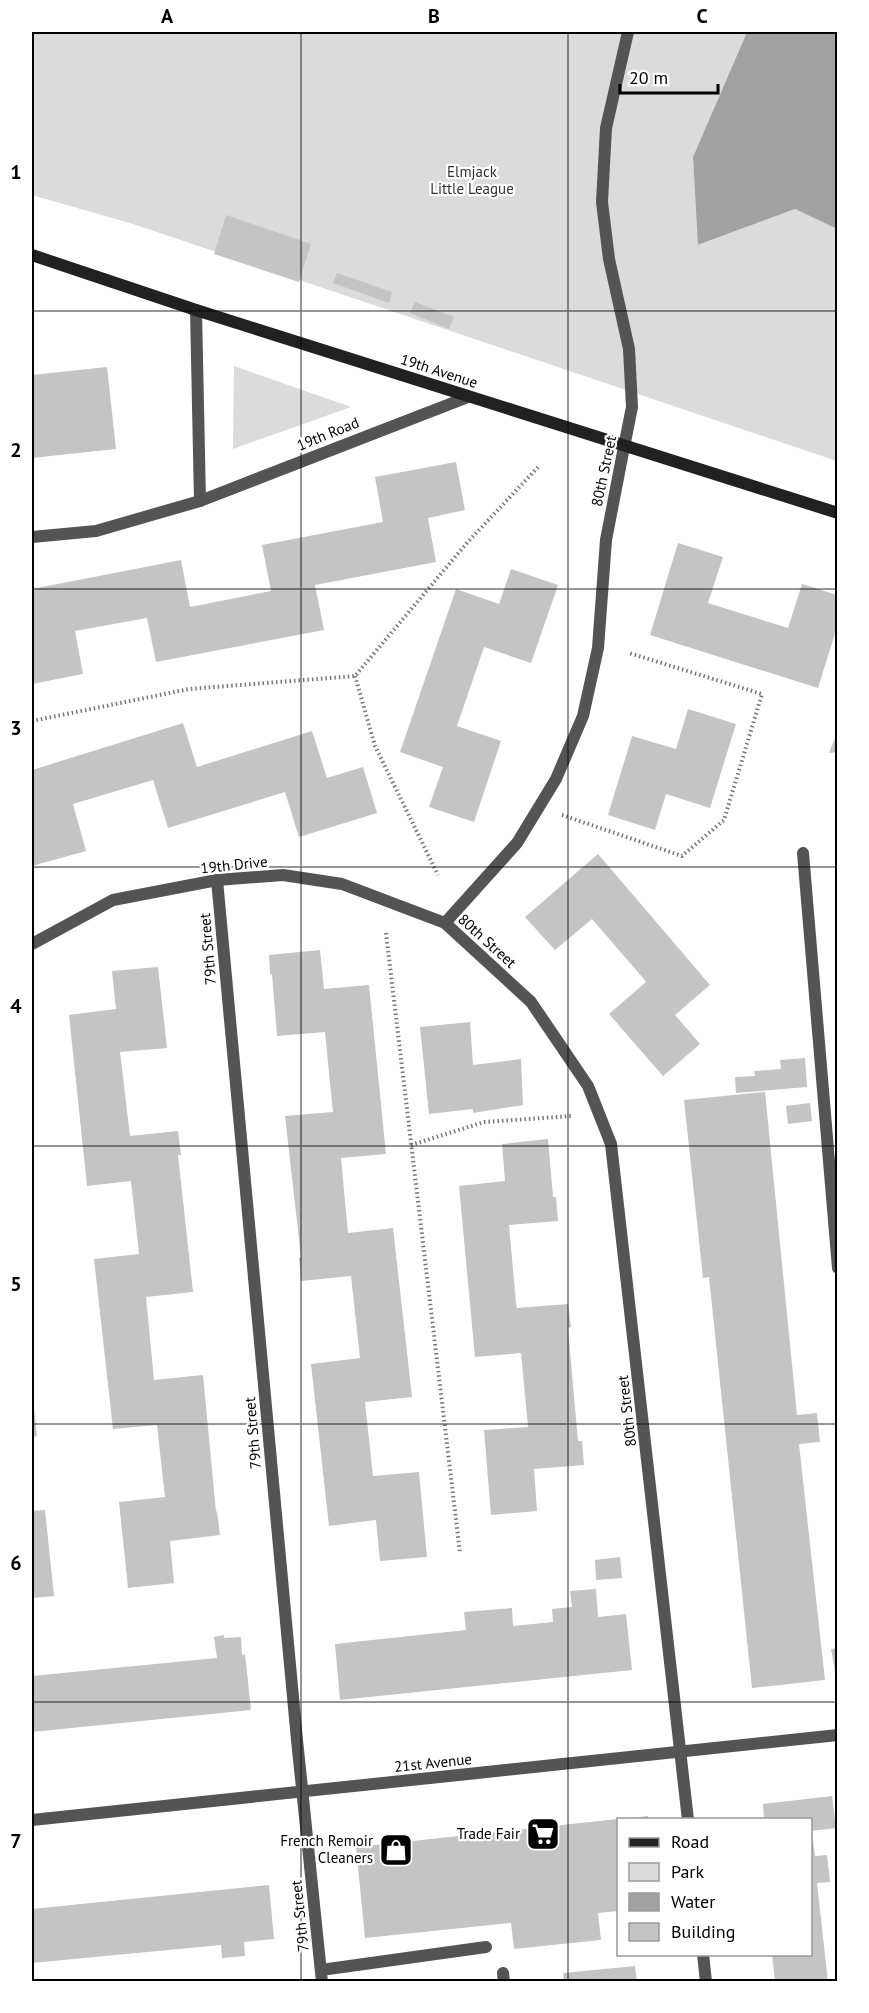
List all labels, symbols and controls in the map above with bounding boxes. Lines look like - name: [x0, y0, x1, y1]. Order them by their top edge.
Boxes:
- text: A: [161, 3, 174, 29]
- text: B: [428, 3, 440, 29]
- text: C: [696, 3, 708, 29]
- scale bar: [620, 57, 718, 95]
- text: 20 m: [629, 66, 668, 89]
- text: 1: [10, 159, 22, 185]
- park label: Elmjack Little League: [430, 162, 514, 198]
- street label: 19th Avenue: [398, 349, 480, 392]
- street label: 19th Road: [294, 412, 362, 455]
- street label: 80th Street: [587, 434, 620, 508]
- text: 2: [10, 437, 22, 463]
- text: 3: [10, 715, 22, 741]
- street label: 19th Drive: [200, 852, 268, 877]
- street label: 80th Street: [454, 909, 520, 972]
- street label: 79th Street: [195, 912, 220, 986]
- text: 4: [10, 993, 22, 1019]
- text: 5: [10, 1271, 22, 1297]
- street label: 80th Street: [613, 1374, 640, 1448]
- street label: 79th Street: [240, 1396, 265, 1470]
- text: 6: [10, 1550, 22, 1576]
- street label: 21st Avenue: [393, 1749, 473, 1776]
- supermarket icon: Trade Fair: [525, 1816, 561, 1852]
- legend: [617, 1818, 812, 1956]
- place label: Trade Fair: [457, 1824, 520, 1843]
- text: 7: [10, 1828, 22, 1854]
- text: Road: [671, 1830, 709, 1853]
- place label: French Remoir Cleaners: [280, 1831, 373, 1867]
- shop icon: French Remoir Cleaners: [378, 1832, 414, 1868]
- text: Park: [671, 1860, 704, 1883]
- street label: 79th Street: [286, 1879, 313, 1953]
- text: Water: [671, 1890, 715, 1913]
- text: Building: [671, 1920, 735, 1943]

